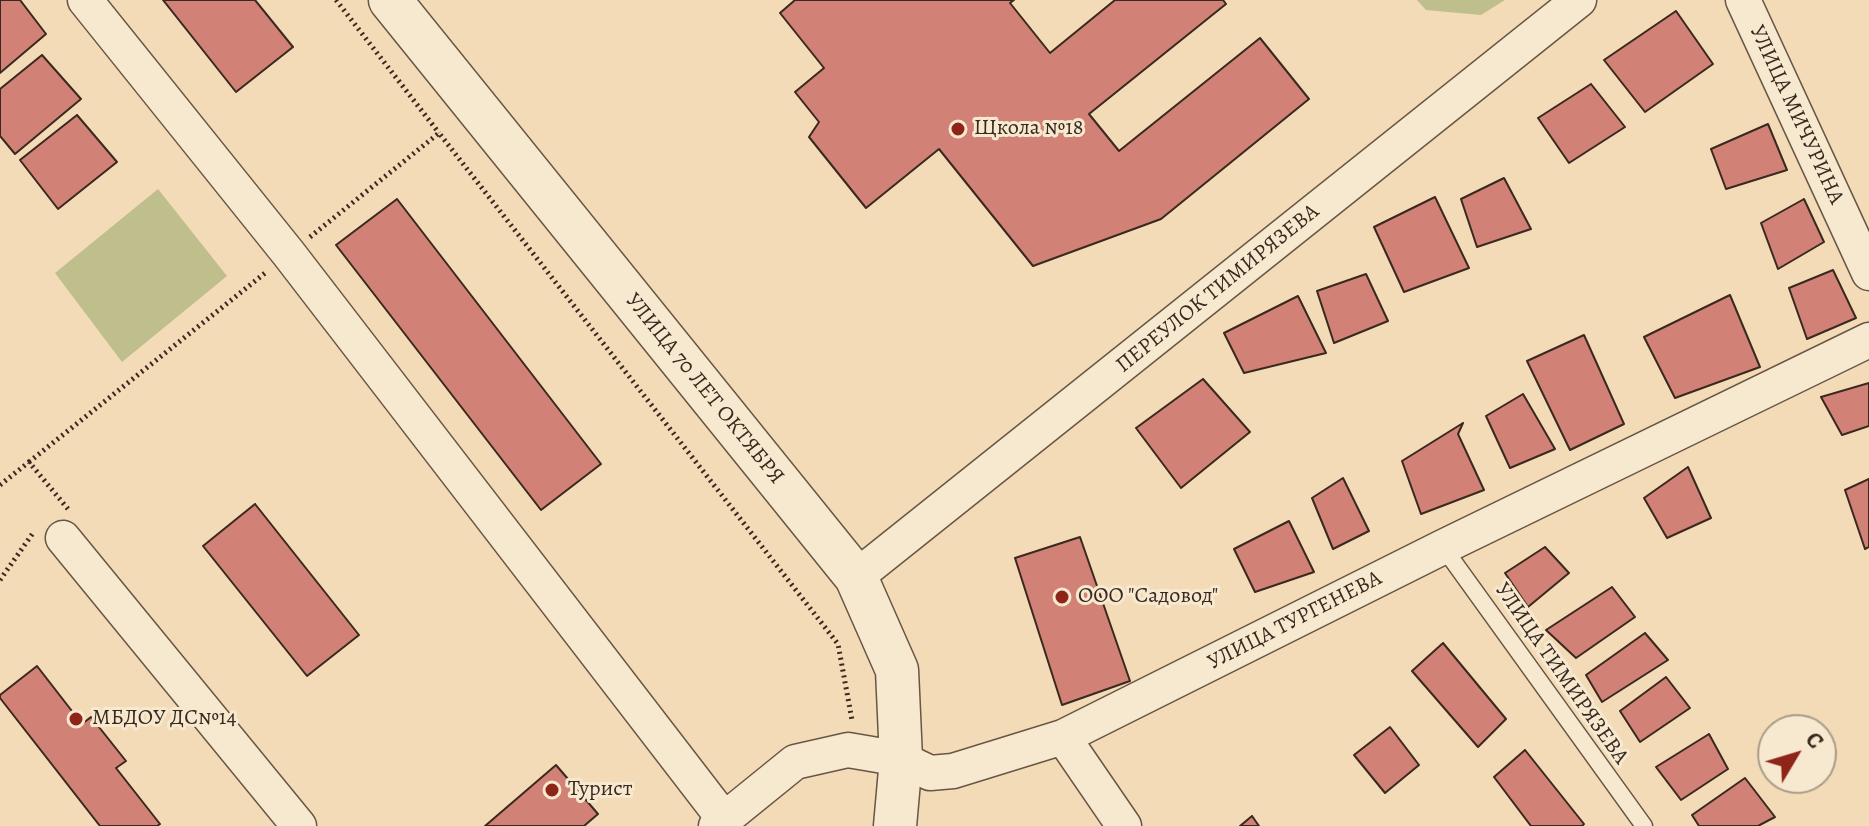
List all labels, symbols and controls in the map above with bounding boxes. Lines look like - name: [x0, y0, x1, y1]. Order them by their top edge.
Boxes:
- street label: УЛИЦА МИЧУРИНА: [1743, 21, 1849, 209]
- place label: Щкола №18: [974, 116, 1083, 142]
- marker: Щкола №18: [949, 120, 967, 138]
- street label: ПЕРЕУЛОК ТИМИРЯЗЕВА: [1111, 199, 1325, 379]
- street label: УЛИЦА 70 ЛЕТ ОКТЯБРЯ: [619, 288, 789, 490]
- street label: УЛИЦА ТУРГЕНЕВА: [1204, 566, 1386, 676]
- street label: УЛИЦА ТИМИРЯЗЕВА: [1488, 578, 1634, 770]
- place label: ООО "Садовод": [1078, 584, 1218, 610]
- marker: ООО "Садовод": [1053, 588, 1071, 606]
- place label: МБДОУ ДС№14: [92, 706, 236, 732]
- marker: МБДОУ ДС№14: [67, 710, 85, 728]
- north arrow: [1757, 714, 1837, 794]
- text: С: [1798, 726, 1830, 755]
- place label: Турист: [568, 777, 633, 803]
- marker: Турист: [543, 781, 561, 799]

